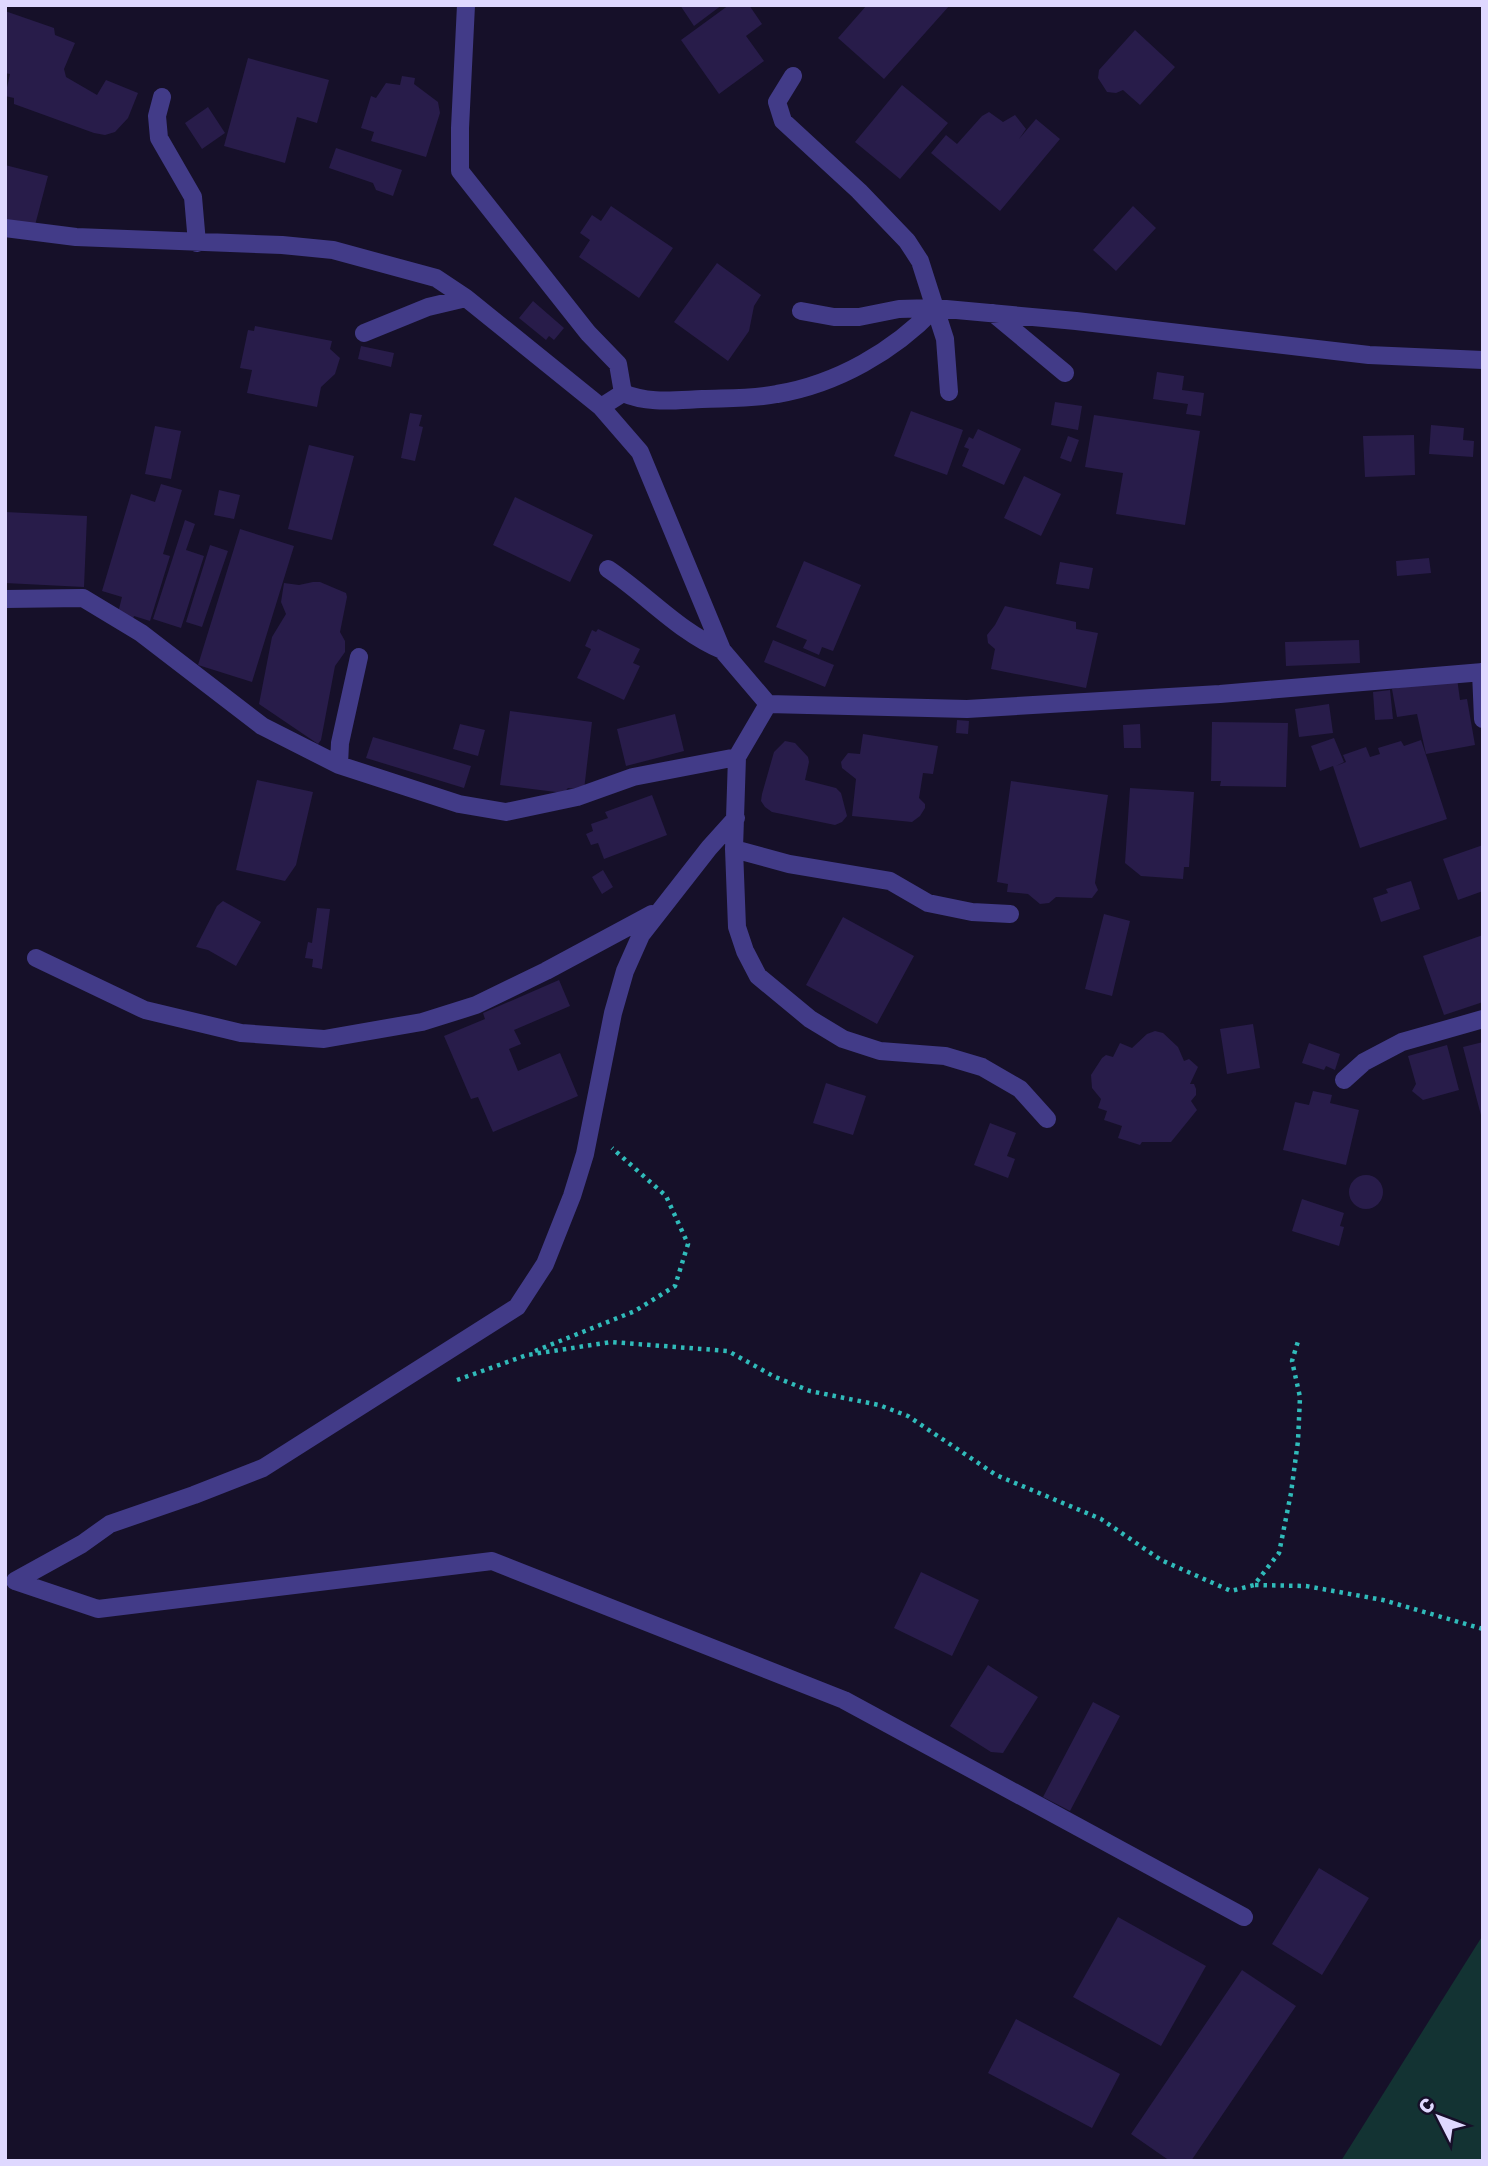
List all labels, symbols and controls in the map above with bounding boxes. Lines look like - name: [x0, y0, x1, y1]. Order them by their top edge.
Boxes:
- north arrow: [1404, 2082, 1474, 2152]
- text: С: [1413, 2093, 1439, 2118]

